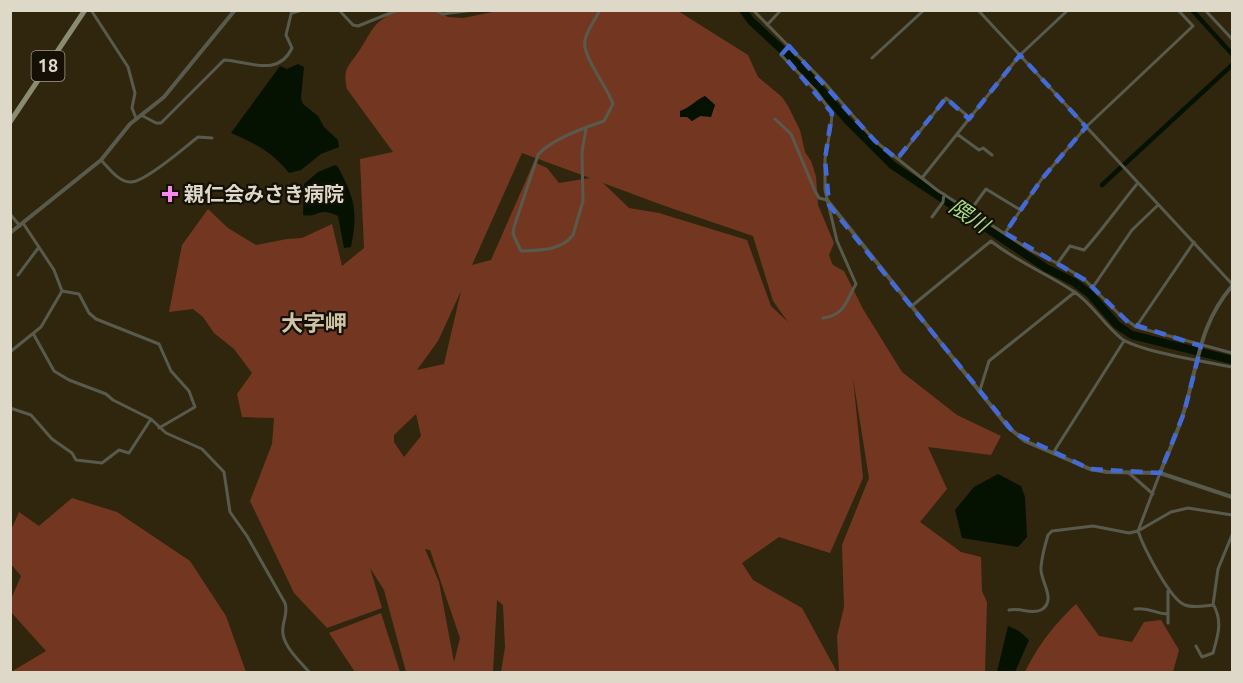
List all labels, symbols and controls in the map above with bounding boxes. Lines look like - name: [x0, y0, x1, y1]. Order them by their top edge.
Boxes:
- road number: 18: [32, 51, 64, 81]
- place label: 親仁会みさき病院: [184, 182, 344, 205]
- marker: 親仁会みさき病院: [161, 185, 179, 203]
- water label: 隈川: [945, 193, 995, 238]
- district label: 大字岬: [281, 310, 347, 335]

